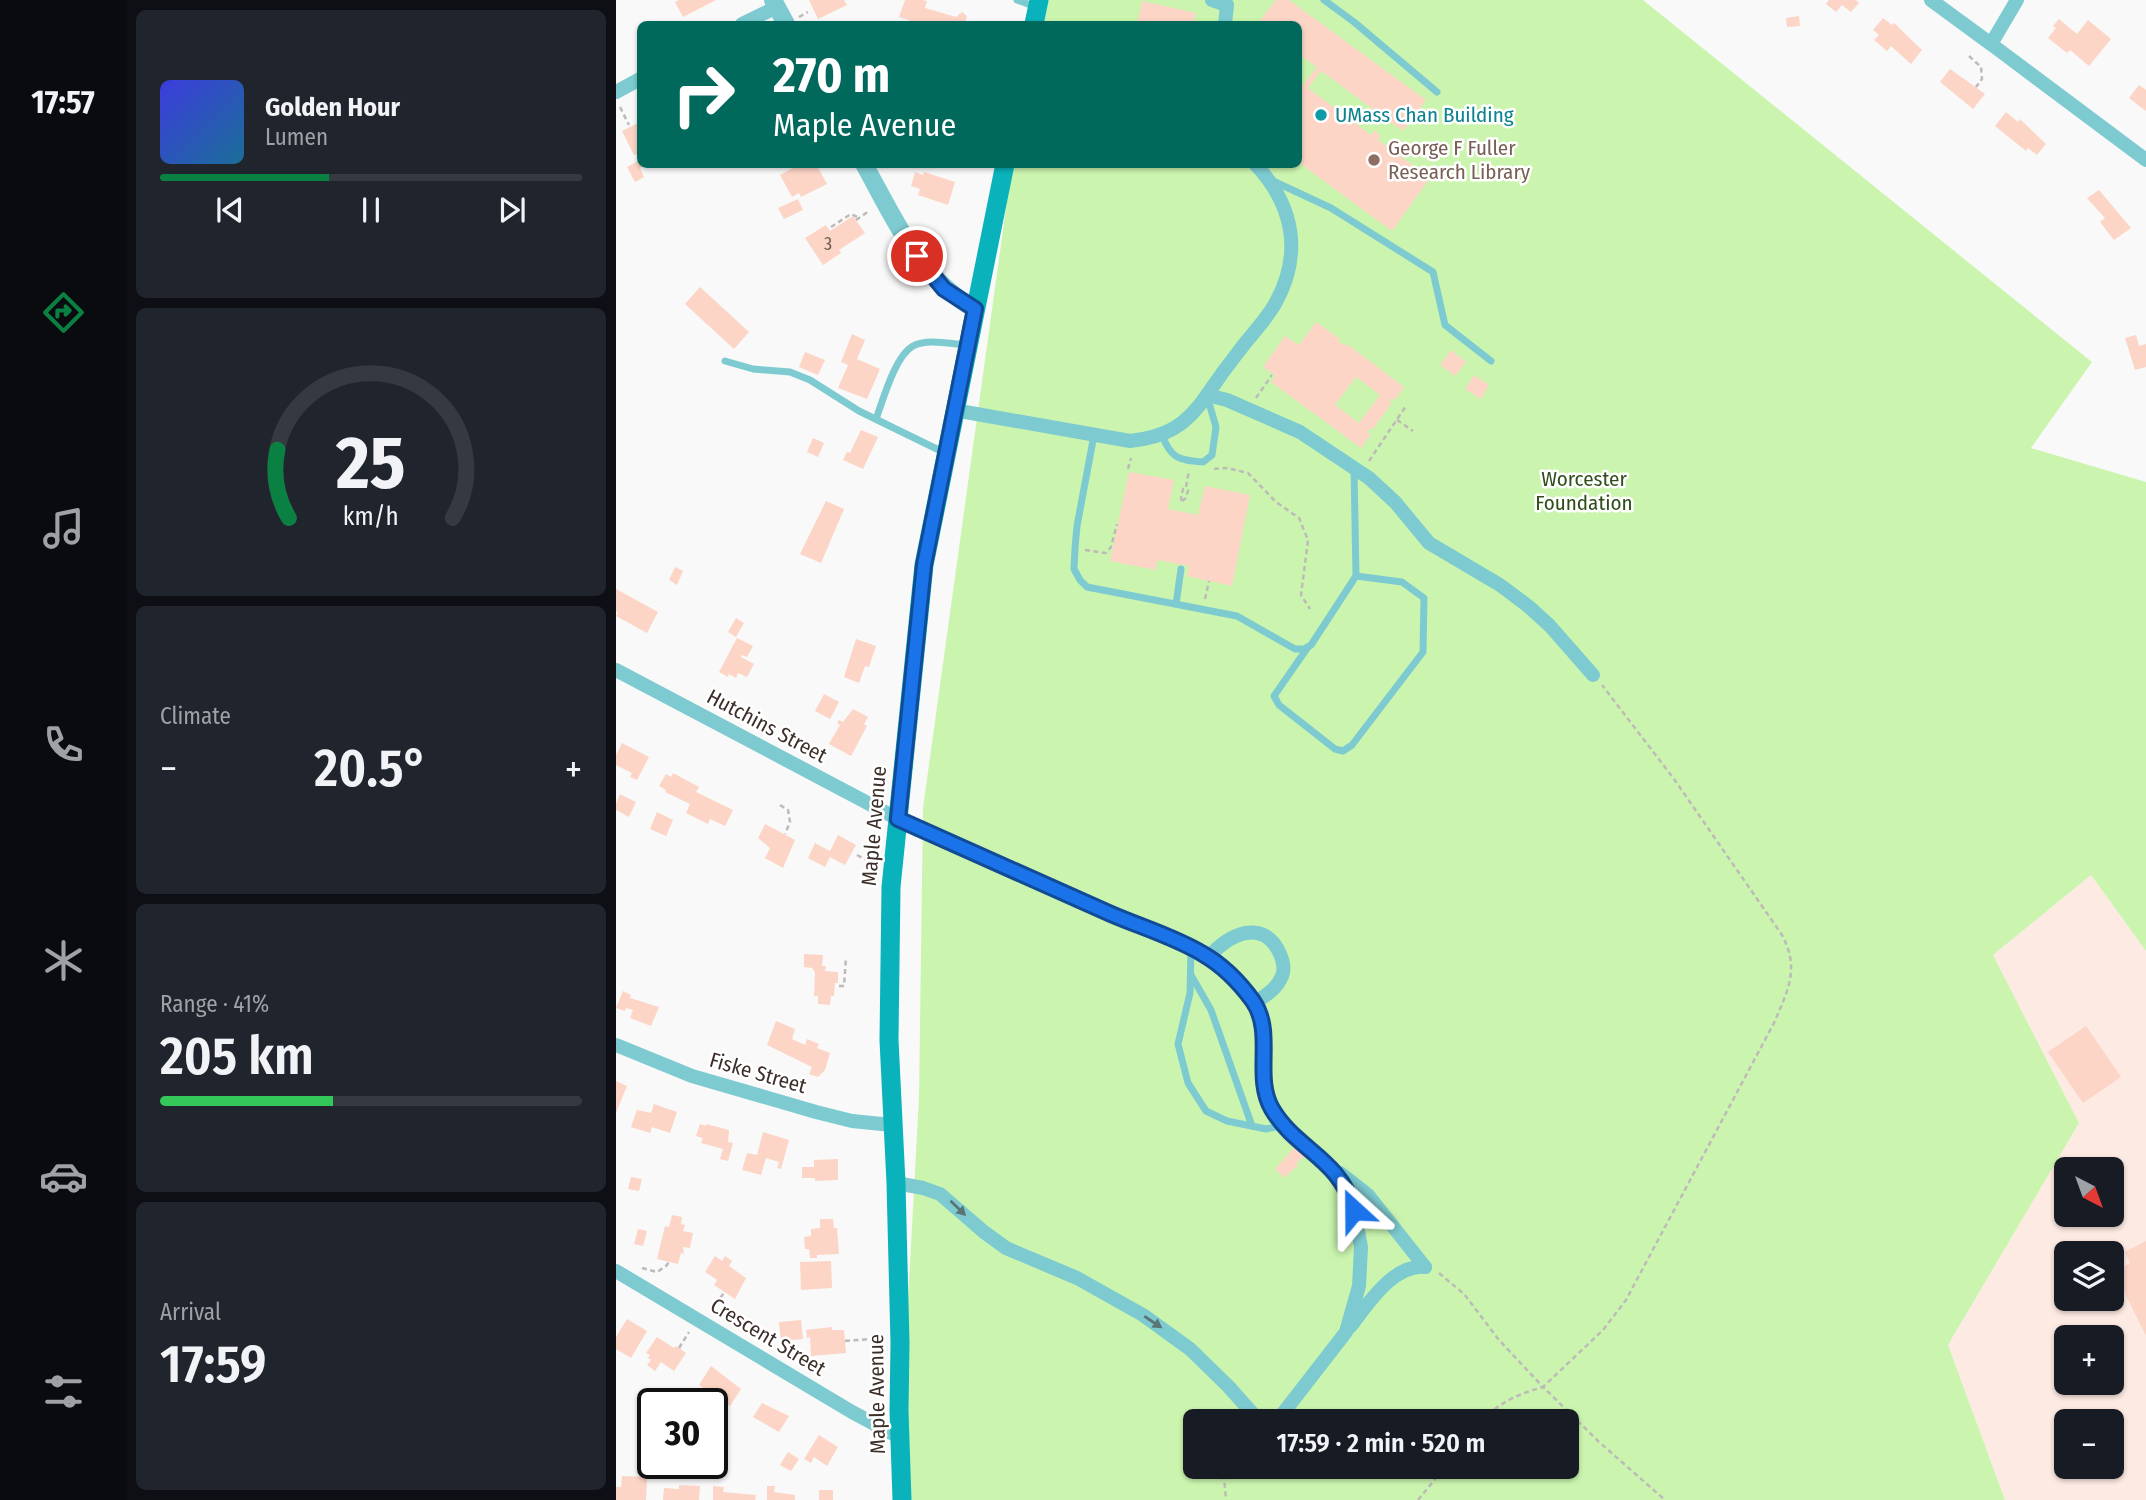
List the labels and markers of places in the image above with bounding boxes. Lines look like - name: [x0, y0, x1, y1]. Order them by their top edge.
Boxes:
- place label: UMass Chan Building: [1335, 102, 1514, 128]
- marker: UMass Chan Building: [1313, 107, 1329, 123]
- place label: George F Fuller Research Library: [1388, 135, 1531, 185]
- marker: George F Fuller Research Library: [1366, 152, 1382, 168]
- pin: [887, 226, 947, 286]

